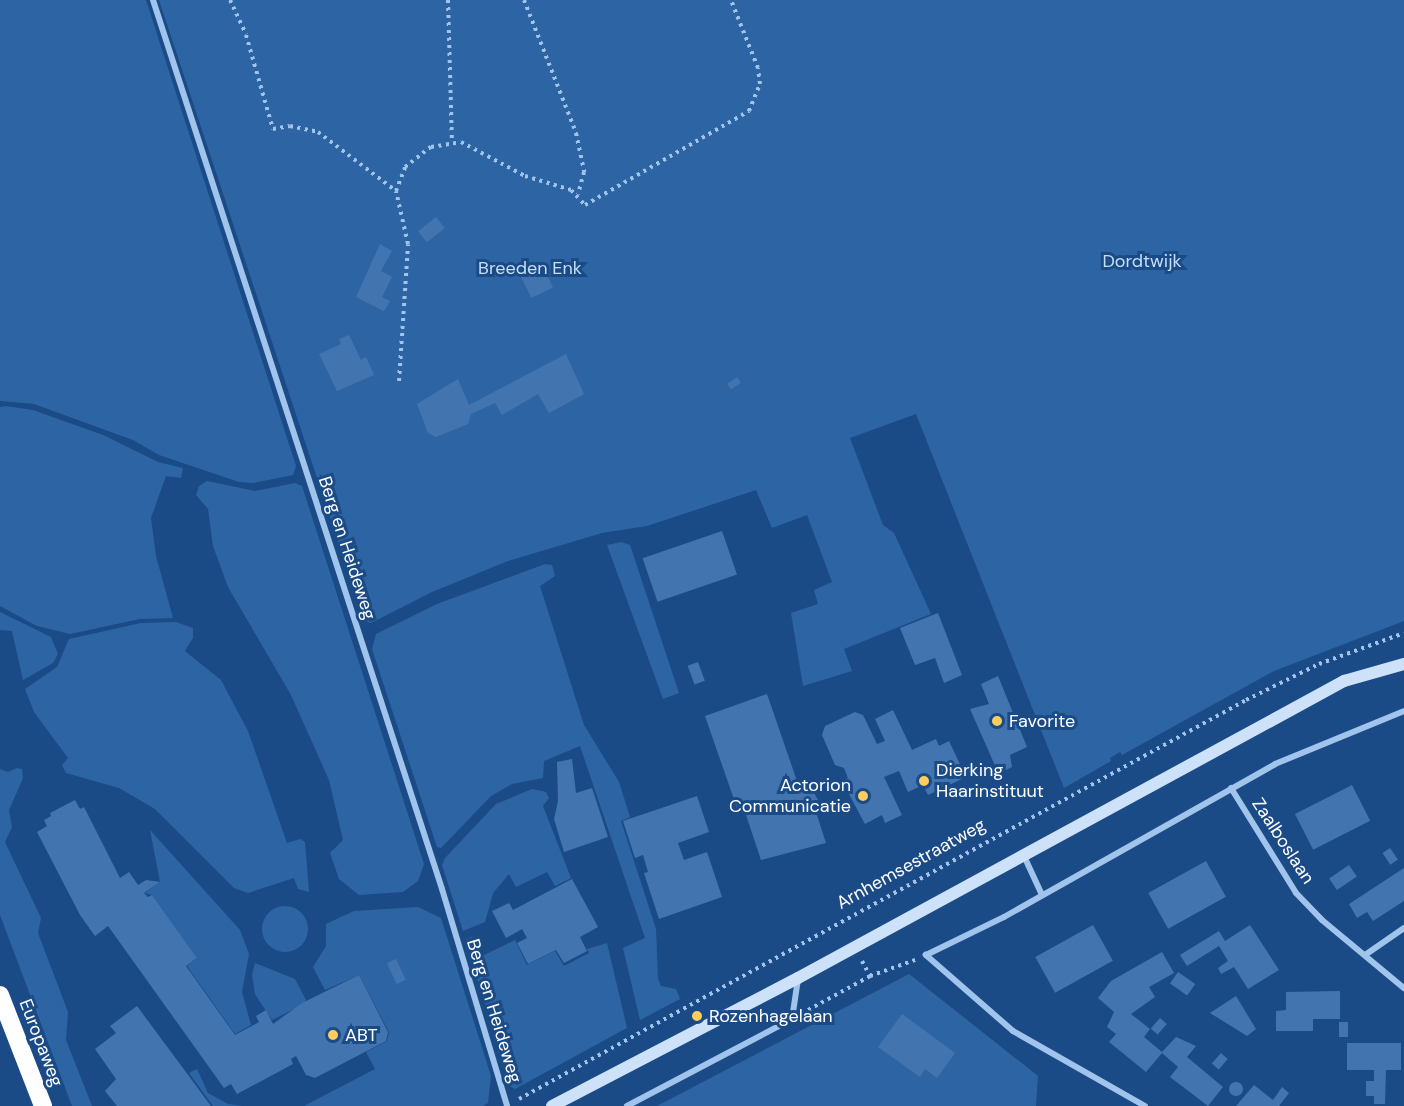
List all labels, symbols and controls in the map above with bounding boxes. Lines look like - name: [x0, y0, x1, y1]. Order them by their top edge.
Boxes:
- park label: Dordtwijk: [1102, 250, 1182, 272]
- park label: Breeden Enk: [478, 257, 582, 279]
- street label: Berg en Heideweg: [314, 474, 380, 622]
- place label: Favorite: [1009, 710, 1075, 732]
- marker: Favorite: [990, 714, 1004, 728]
- place label: Dierking Haarinstituut: [936, 760, 1044, 802]
- marker: Dierking Haarinstituut: [917, 774, 931, 788]
- place label: Actorion Communicatie: [729, 775, 851, 818]
- marker: Actorion Communicatie: [856, 789, 870, 803]
- street label: Zaalboslaan: [1247, 794, 1319, 888]
- street label: Arnhemsestraatweg: [833, 814, 989, 914]
- street label: Berg en Heideweg: [462, 936, 526, 1086]
- street label: Europaweg: [14, 996, 68, 1090]
- place label: Rozenhagelaan: [709, 1005, 833, 1027]
- marker: Rozenhagelaan: [690, 1009, 704, 1023]
- place label: ABT: [345, 1024, 378, 1046]
- marker: ABT: [326, 1028, 340, 1042]

